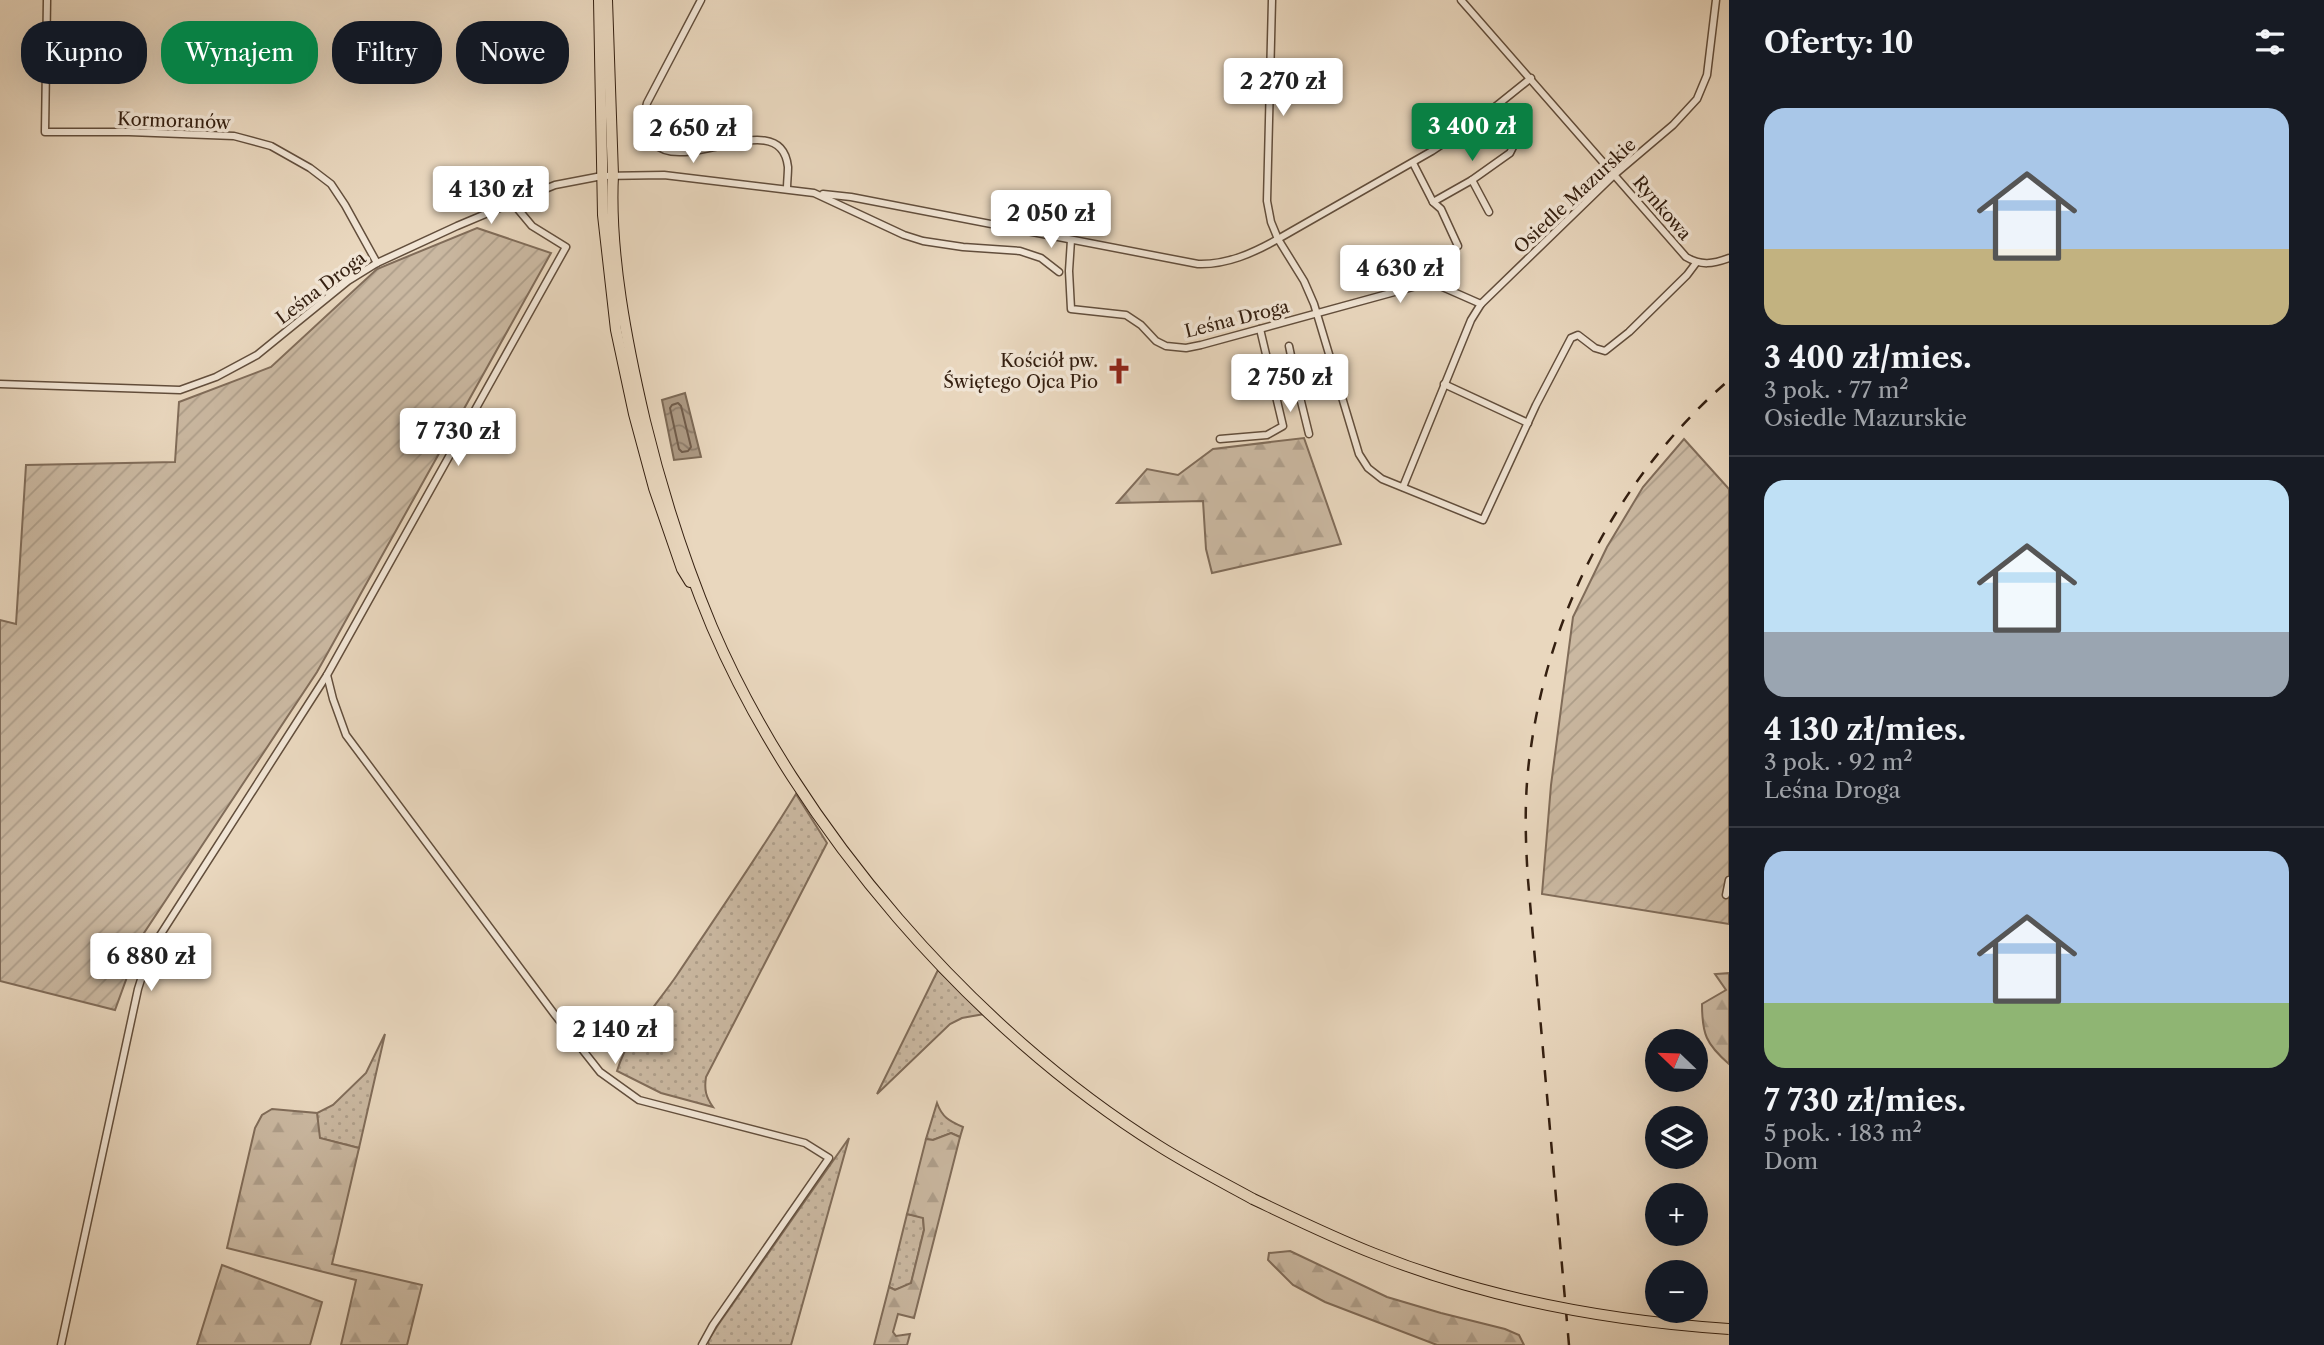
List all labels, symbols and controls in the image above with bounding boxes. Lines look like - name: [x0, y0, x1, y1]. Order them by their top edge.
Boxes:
- chip: Kupno: [21, 21, 147, 84]
- chip: Wynajem: [161, 21, 318, 84]
- chip: Filtry: [332, 21, 442, 84]
- chip: Nowe: [456, 21, 569, 84]
- icon: filters: [2251, 23, 2289, 61]
- text: Oferty: 10: [1764, 24, 1914, 61]
- pin: 2 270 zł: [1211, 58, 1355, 118]
- text: 2 270 zł: [1240, 67, 1326, 95]
- pin: 3 400 zł: [1400, 104, 1544, 163]
- pin: 2 650 zł: [621, 106, 765, 165]
- street label: Kormoranów: [117, 108, 232, 134]
- text: 3 400 zł: [1428, 112, 1516, 140]
- text: 2 650 zł: [649, 114, 737, 142]
- street label: Osiedle Mazurskie: [1509, 134, 1641, 258]
- icon: home: [1964, 153, 2090, 279]
- pin: 4 130 zł: [419, 166, 563, 226]
- street label: Rynkowa: [1628, 171, 1696, 245]
- text: 4 130 zł: [449, 175, 533, 203]
- pin: 2 050 zł: [979, 190, 1123, 250]
- text: 2 050 zł: [1007, 199, 1095, 227]
- pin: 4 630 zł: [1328, 246, 1472, 305]
- street label: Leśna Droga: [272, 247, 371, 329]
- text: 4 630 zł: [1356, 254, 1444, 282]
- street label: Leśna Droga: [1182, 295, 1292, 343]
- text: 3 400 zł/mies.: [1764, 339, 1972, 376]
- place label: Kościół pw. Świętego Ojca Pio: [943, 350, 1098, 393]
- pin: 2 750 zł: [1218, 354, 1362, 414]
- church icon: Kościół pw. Świętego Ojca Pio: [1104, 356, 1134, 386]
- text: 2 750 zł: [1247, 363, 1333, 391]
- text: 3 pok. · 77 m²: [1764, 376, 1909, 404]
- text: Osiedle Mazurskie: [1764, 404, 1967, 432]
- pin: 7 730 zł: [386, 408, 530, 468]
- text: 7 730 zł: [416, 417, 500, 445]
- icon: home: [1964, 525, 2090, 651]
- text: 4 130 zł/mies.: [1764, 711, 1966, 748]
- text: 3 pok. · 92 m²: [1764, 748, 1913, 776]
- text: Leśna Droga: [1764, 776, 1901, 804]
- icon: home: [1964, 896, 2090, 1022]
- pin: 6 880 zł: [79, 934, 223, 993]
- text: 6 880 zł: [106, 942, 196, 970]
- pin: 2 140 zł: [543, 1006, 687, 1066]
- text: 2 140 zł: [573, 1015, 657, 1043]
- north arrow: [1645, 1029, 1708, 1092]
- map controls: [1645, 1029, 1708, 1323]
- text: 7 730 zł/mies.: [1764, 1082, 1966, 1119]
- button: layers: [1645, 1106, 1708, 1169]
- text: 5 pok. · 183 m²: [1764, 1119, 1922, 1147]
- text: Dom: [1764, 1147, 1818, 1175]
- button: +: [1645, 1183, 1708, 1246]
- button: −: [1645, 1260, 1708, 1323]

